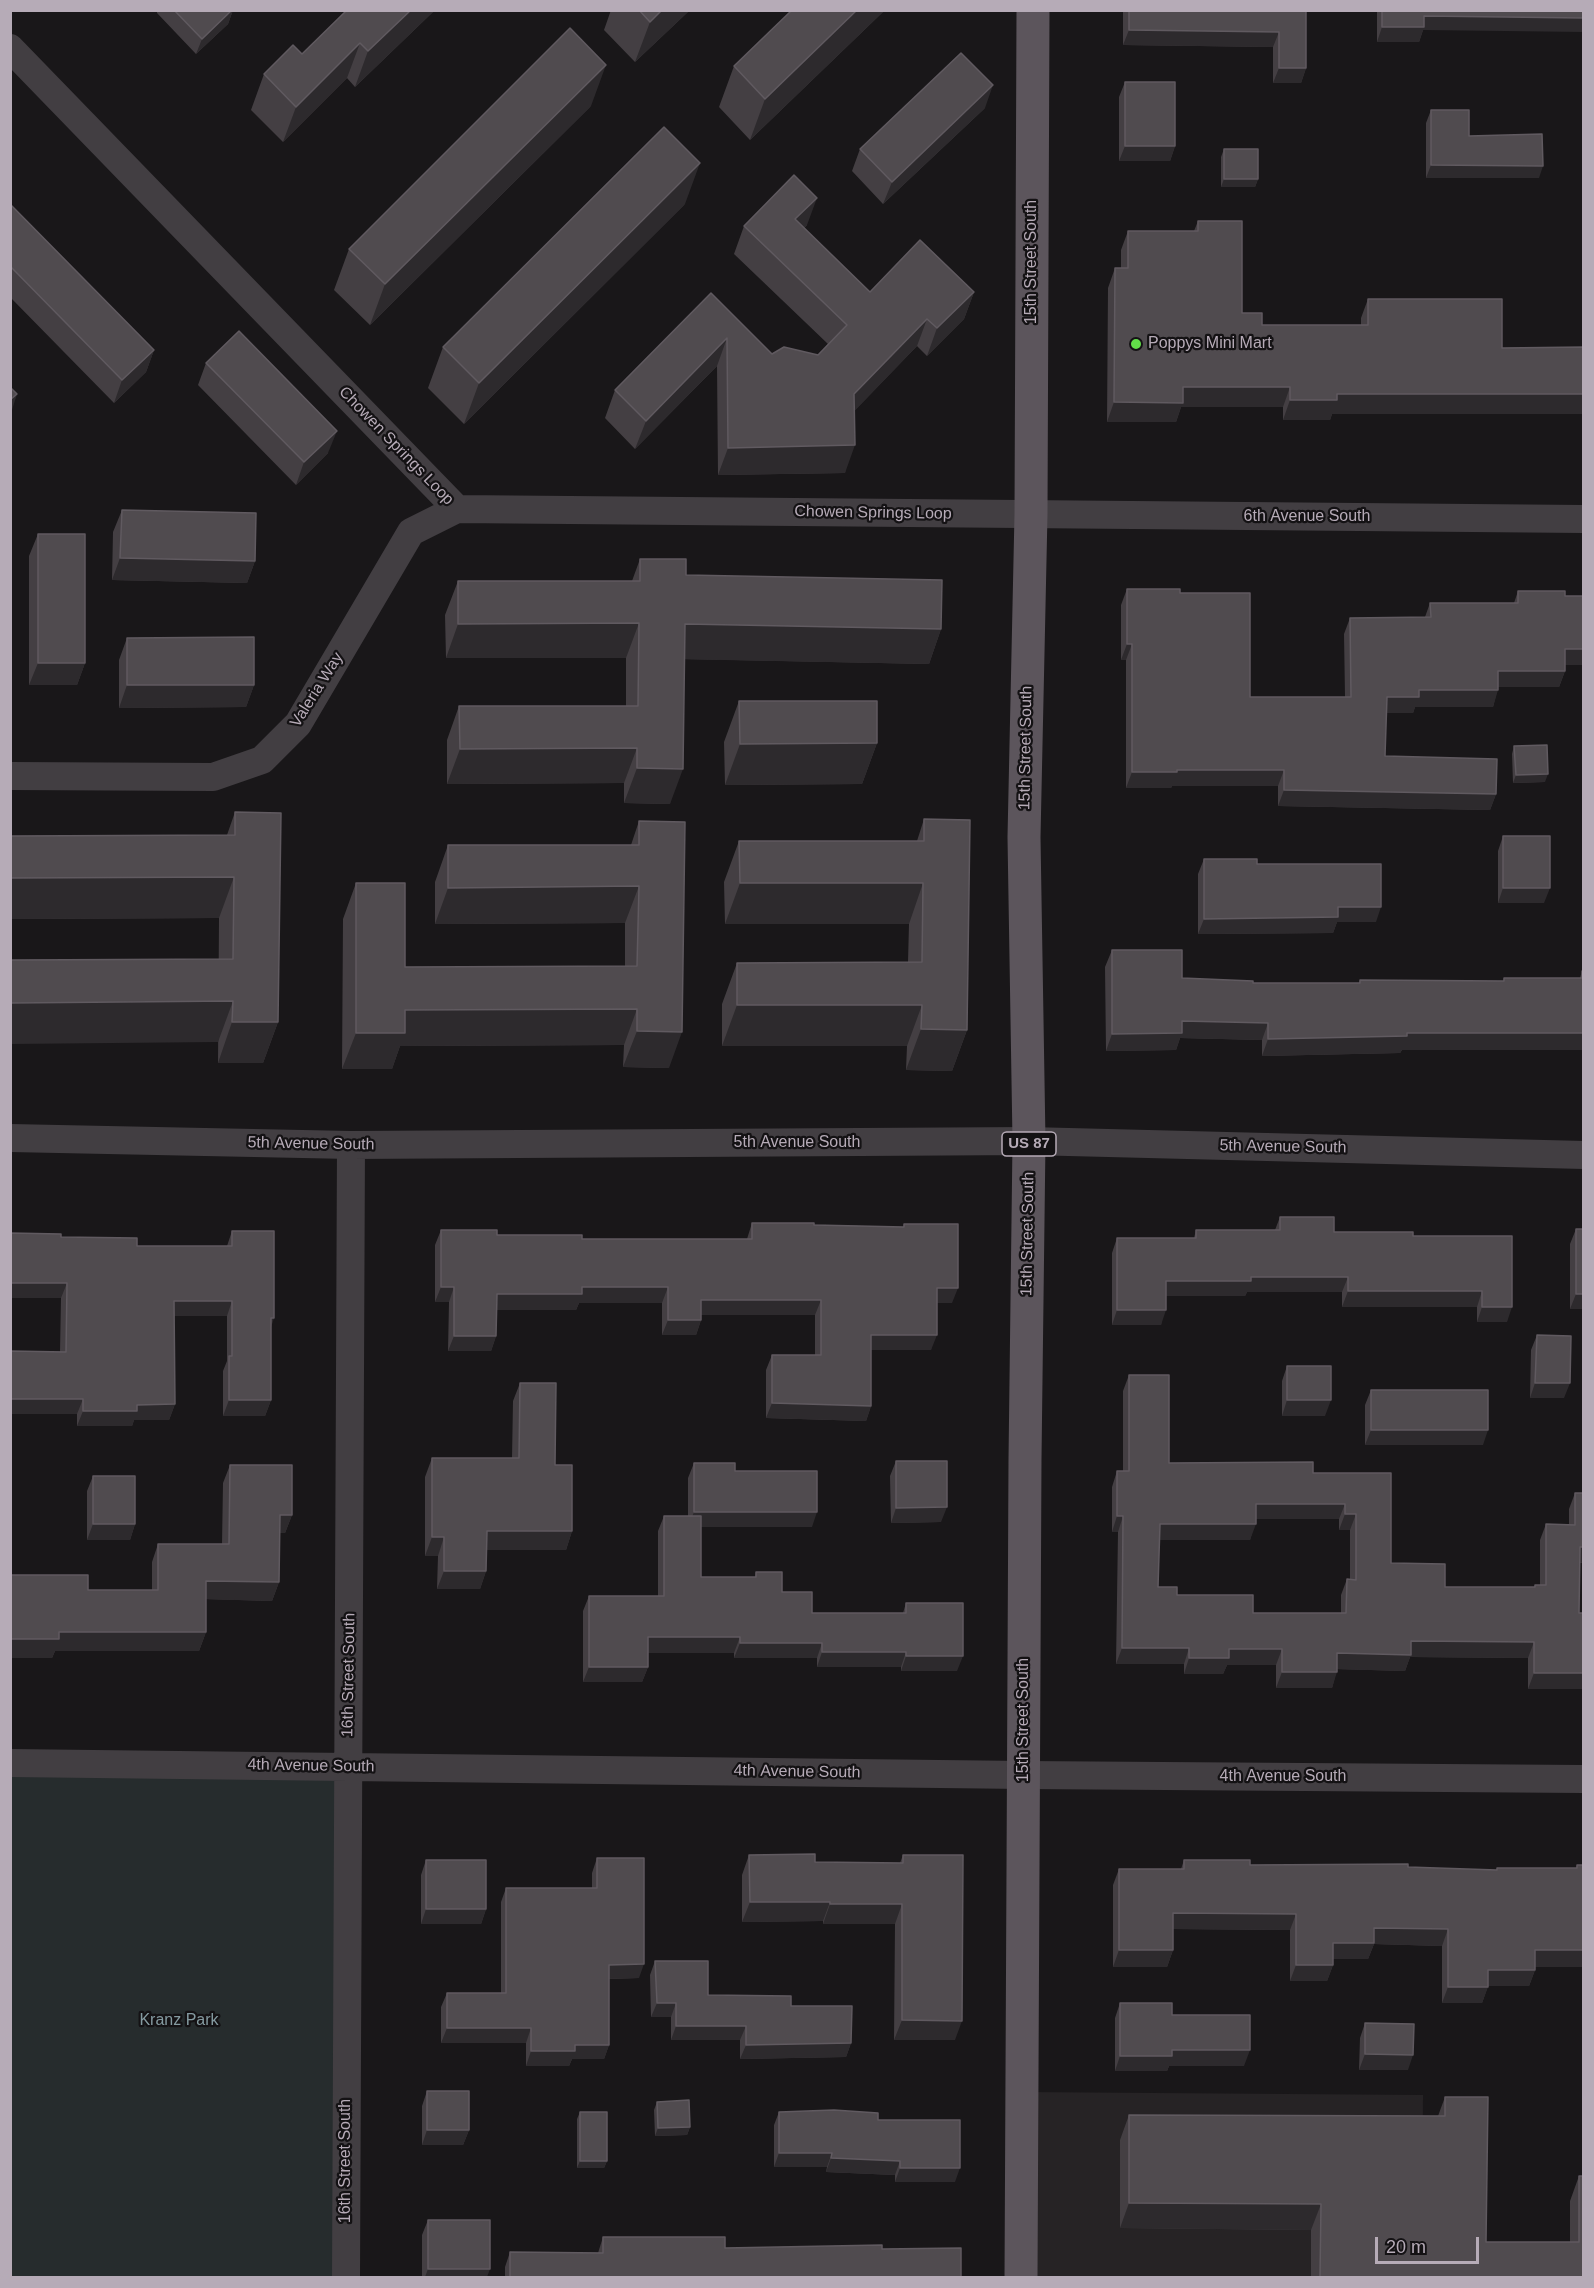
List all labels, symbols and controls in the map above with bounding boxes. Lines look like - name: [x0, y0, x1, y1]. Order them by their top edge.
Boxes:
- street label: 15th Street South: [1022, 200, 1042, 324]
- place label: Poppys Mini Mart: [1148, 334, 1272, 354]
- marker: Poppys Mini Mart: [1129, 337, 1143, 351]
- street label: Chowen Springs Loop: [334, 383, 458, 509]
- street label: Chowen Springs Loop: [794, 502, 952, 524]
- street label: 6th Avenue South: [1244, 507, 1370, 527]
- street label: Valeria Way: [286, 649, 348, 731]
- street label: 15th Street South: [1015, 686, 1037, 810]
- road number: US 87: [1002, 1132, 1056, 1156]
- street label: 5th Avenue South: [247, 1133, 375, 1155]
- street label: 5th Avenue South: [734, 1133, 860, 1153]
- street label: 5th Avenue South: [1219, 1136, 1347, 1158]
- street label: 15th Street South: [1017, 1172, 1039, 1296]
- street label: 16th Street South: [338, 1613, 360, 1737]
- street label: 15th Street South: [1014, 1658, 1034, 1782]
- street label: 4th Avenue South: [247, 1755, 375, 1777]
- street label: 4th Avenue South: [733, 1761, 861, 1783]
- street label: 4th Avenue South: [1220, 1767, 1346, 1787]
- park label: Kranz Park: [139, 2011, 219, 2031]
- street label: 16th Street South: [336, 2099, 356, 2223]
- scale bar: [1378, 2225, 1482, 2263]
- text: 20 m: [1386, 2237, 1426, 2257]

